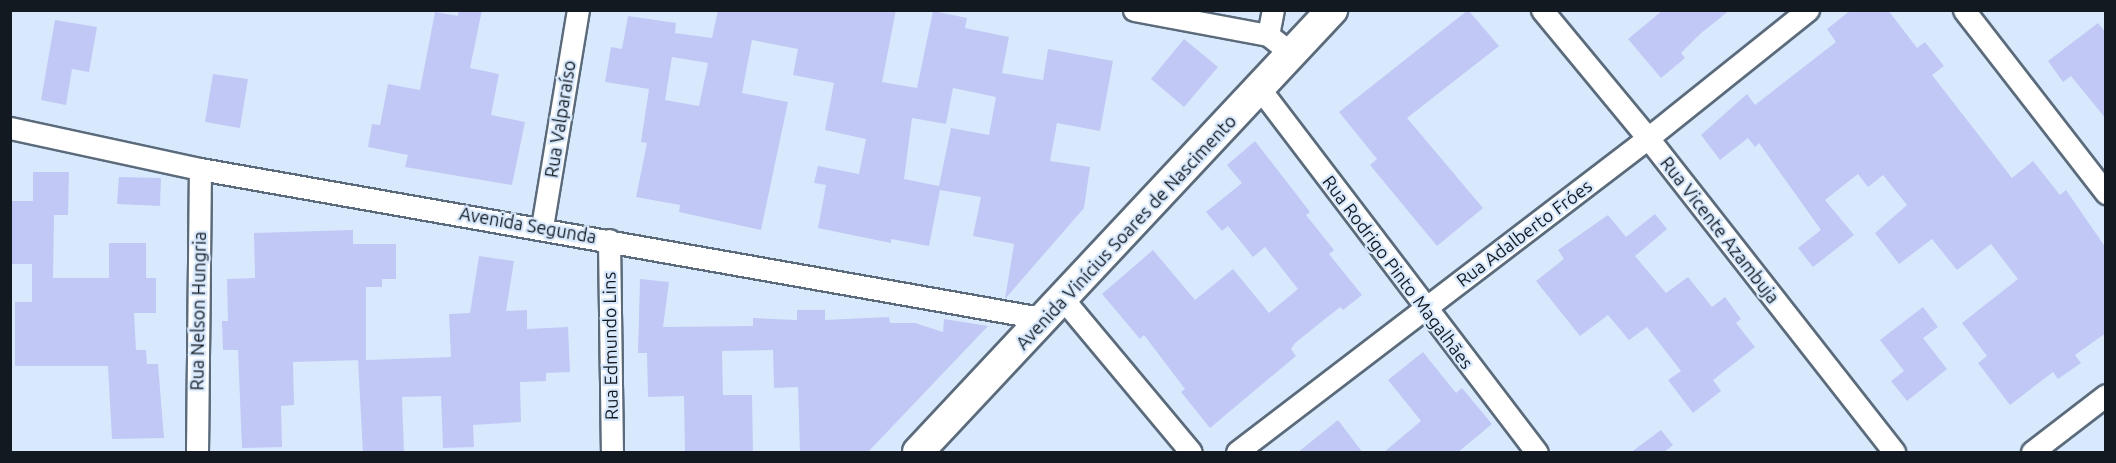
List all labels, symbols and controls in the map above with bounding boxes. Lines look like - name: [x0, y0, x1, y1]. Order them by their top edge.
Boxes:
- street label: Rua Valparaíso: [540, 59, 580, 179]
- street label: Avenida Vinícius Soares de Nascimento: [1011, 110, 1241, 354]
- street label: Rua Vicente Azambuja: [1656, 152, 1784, 308]
- street label: Rua Rodrigo Pinto Magalhães: [1318, 171, 1478, 373]
- street label: Rua Adalberto Fróes: [1452, 175, 1596, 291]
- street label: Avenida Segunda: [458, 202, 598, 248]
- street label: Rua Nelson Hungria: [186, 231, 210, 391]
- street label: Rua Edmundo Lins: [598, 272, 622, 420]

